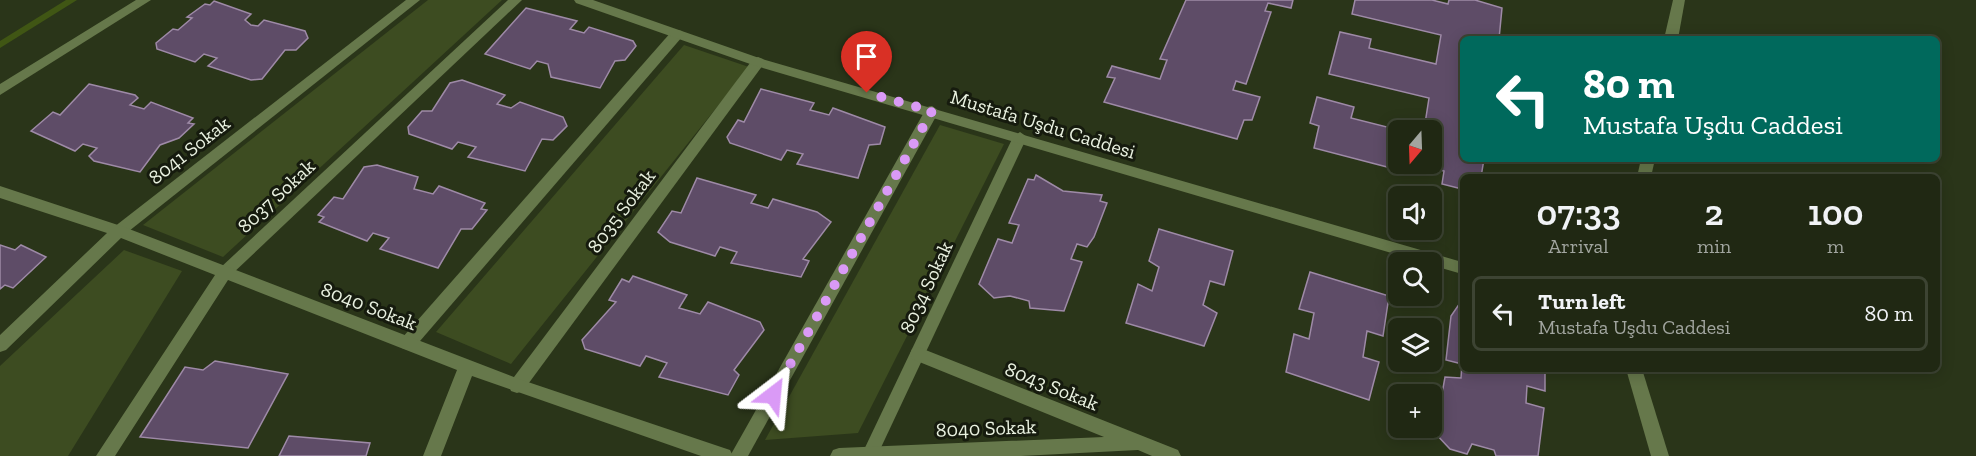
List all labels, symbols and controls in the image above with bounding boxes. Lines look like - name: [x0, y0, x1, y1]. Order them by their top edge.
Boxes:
- pin: [841, 31, 892, 93]
- icon: arrive: [850, 40, 883, 73]
- text: 80 m: [1583, 58, 1674, 109]
- icon: left: [1484, 60, 1562, 138]
- street label: Mustafa Uşdu Caddesi: [947, 84, 1139, 164]
- text: Mustafa Uşdu Caddesi: [1583, 109, 1843, 141]
- street label: 8041 Sokak: [144, 110, 235, 189]
- north arrow: [1388, 120, 1442, 174]
- map controls: [1388, 120, 1442, 438]
- street label: 8037 Sokak: [232, 154, 320, 238]
- street label: 8035 Sokak: [582, 164, 660, 257]
- button: sound: [1388, 186, 1442, 240]
- text: 07:33: [1536, 191, 1620, 234]
- text: 2: [1705, 191, 1724, 234]
- text: 100: [1808, 191, 1864, 234]
- text: Arrival: [1548, 234, 1609, 258]
- text: min: [1697, 234, 1731, 258]
- text: m: [1827, 234, 1844, 258]
- street label: 8034 Sokak: [894, 237, 958, 337]
- button: search: [1388, 252, 1442, 306]
- street label: 8040 Sokak: [318, 277, 421, 335]
- text: Turn left: [1538, 288, 1625, 315]
- icon: left: [1487, 297, 1520, 330]
- text: 80 m: [1865, 300, 1913, 327]
- text: Mustafa Uşdu Caddesi: [1538, 315, 1730, 339]
- button: layers: [1388, 318, 1442, 372]
- street label: 8043 Sokak: [1002, 356, 1103, 416]
- position arrow: [741, 363, 805, 427]
- button: +: [1388, 384, 1442, 438]
- street label: 8040 Sokak: [935, 414, 1037, 442]

